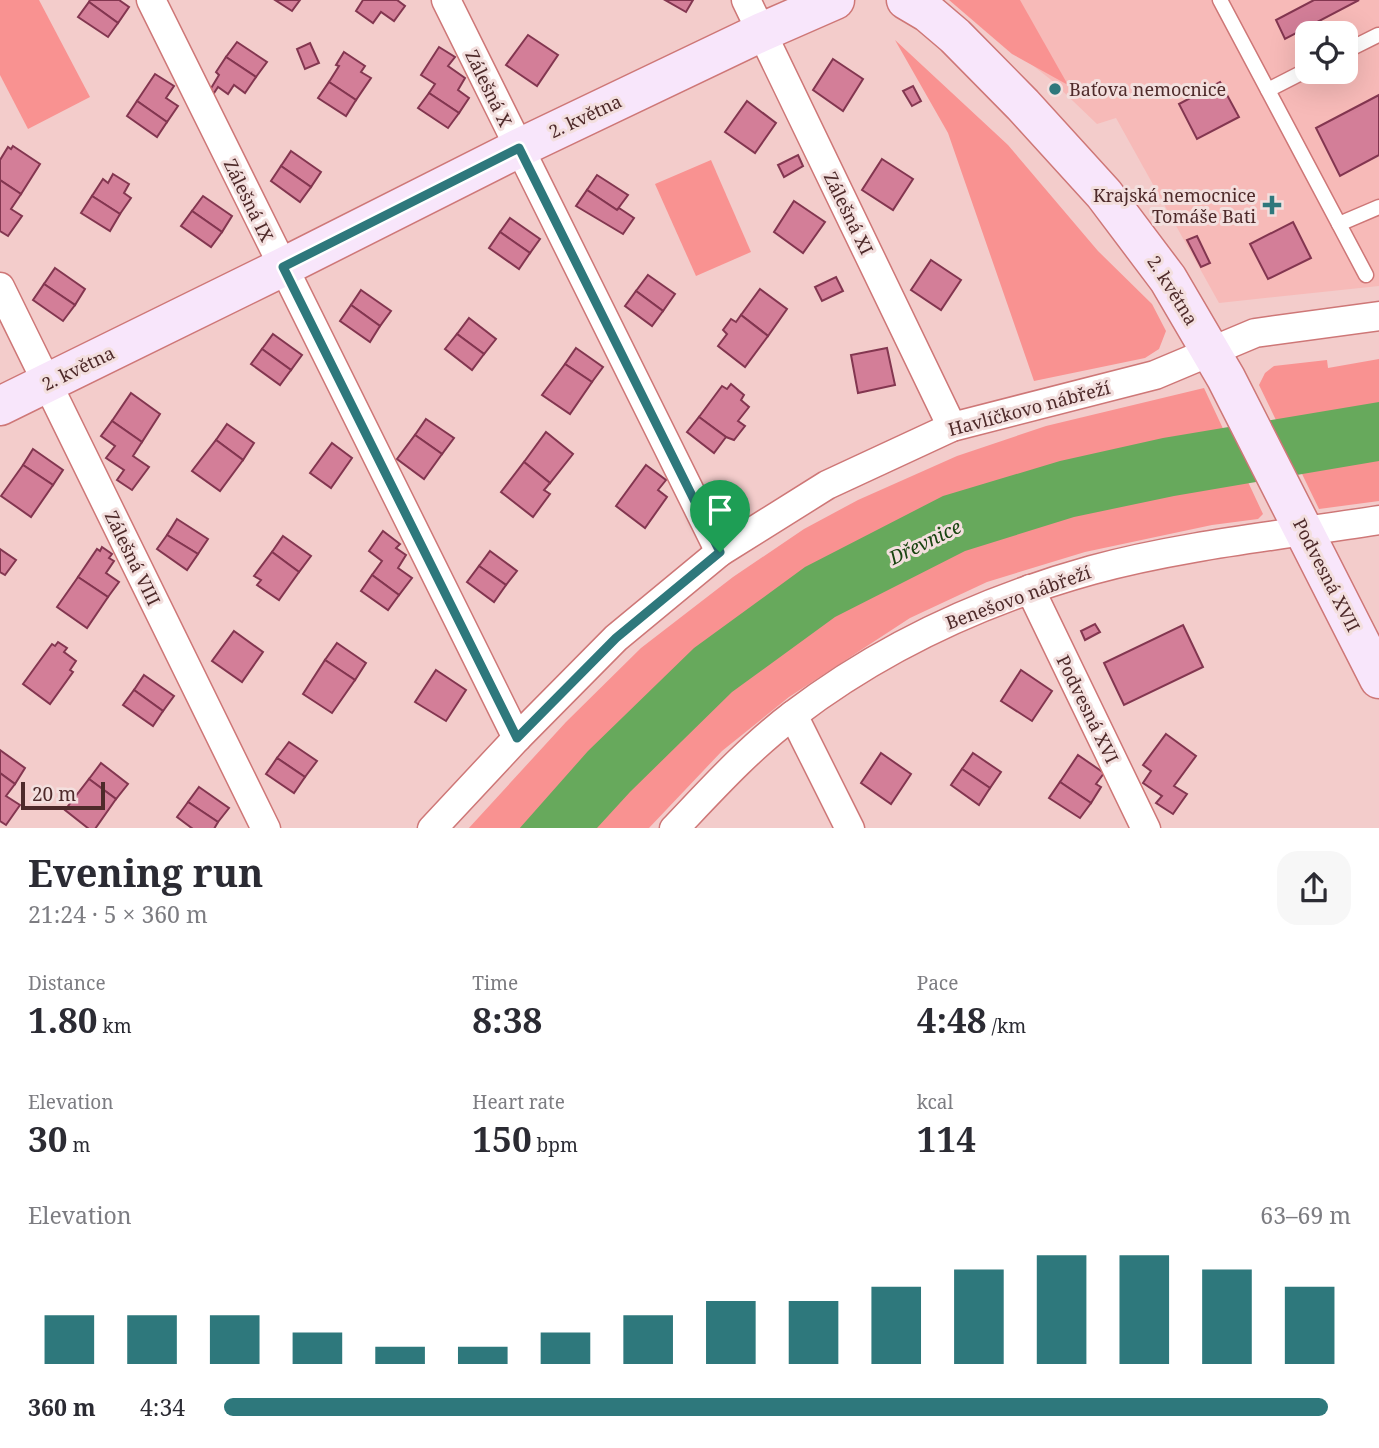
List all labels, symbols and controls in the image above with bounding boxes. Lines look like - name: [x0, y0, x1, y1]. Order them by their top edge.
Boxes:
- map controls: [1295, 21, 1358, 84]
- button: locate: [1295, 21, 1358, 84]
- street label: Zálešná X: [460, 46, 518, 130]
- place label: Baťova nemocnice: [1069, 77, 1226, 101]
- marker: Baťova nemocnice: [1047, 81, 1063, 97]
- street label: 2. května: [545, 89, 625, 143]
- street label: Zálešná IX: [219, 155, 279, 245]
- street label: Zálešná XI: [819, 168, 879, 258]
- place label: Krajská nemocnice Tomáše Bati: [1093, 183, 1256, 228]
- marker: Krajská nemocnice Tomáše Bati: [1262, 195, 1282, 215]
- street label: 2. května: [1142, 251, 1204, 329]
- street label: 2. května: [38, 340, 118, 396]
- street label: Havlíčkovo nábřeží: [945, 375, 1113, 441]
- pin: [690, 480, 750, 552]
- icon: arrive: [701, 491, 739, 529]
- street label: Zálešná VIII: [100, 507, 166, 609]
- water label: Dřevnice: [884, 513, 966, 571]
- street label: Podvesná XVII: [1288, 514, 1366, 636]
- street label: Benešovo nábřeží: [942, 560, 1094, 634]
- street label: Podvesná XVI: [1051, 651, 1125, 767]
- scale bar: [21, 780, 105, 811]
- text: 20 m: [32, 781, 76, 807]
- text: Evening run: [28, 846, 263, 898]
- button: share: [1277, 851, 1351, 925]
- text: 21:24 · 5 × 360 m: [28, 898, 208, 930]
- text: Distance: [28, 970, 106, 996]
- text: Time: [472, 970, 518, 996]
- text: Pace: [917, 970, 958, 996]
- text: 1.80: [28, 996, 98, 1043]
- text: 8:38: [472, 996, 542, 1043]
- text: 4:48: [917, 996, 987, 1043]
- text: km: [98, 1013, 132, 1039]
- text: /km: [987, 1013, 1026, 1039]
- text: Elevation: [28, 1089, 114, 1115]
- text: Heart rate: [472, 1089, 565, 1115]
- text: kcal: [917, 1089, 953, 1115]
- text: 30: [28, 1115, 68, 1162]
- text: 150: [472, 1115, 532, 1162]
- text: 114: [917, 1115, 976, 1162]
- text: m: [68, 1132, 90, 1158]
- text: bpm: [532, 1132, 578, 1158]
- text: Elevation: [28, 1199, 132, 1231]
- text: 63–69 m: [1260, 1199, 1351, 1231]
- text: 360 m: [28, 1391, 96, 1423]
- text: 4:34: [140, 1391, 185, 1423]

